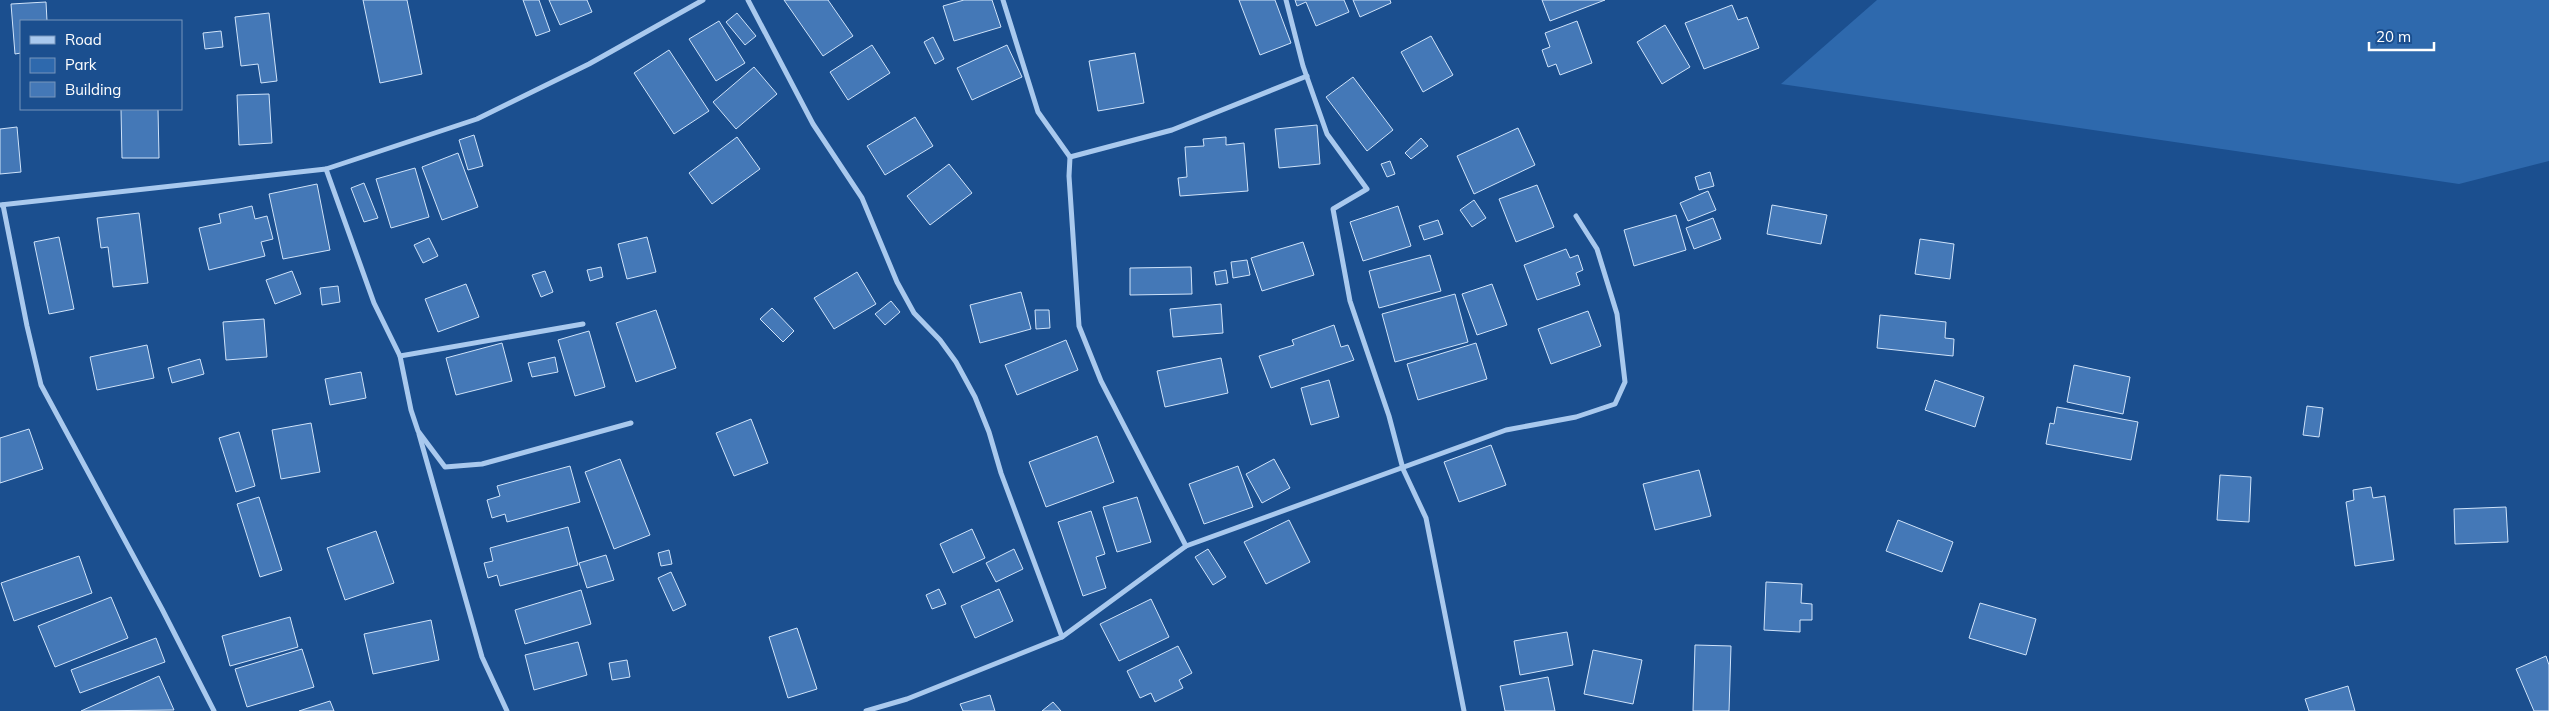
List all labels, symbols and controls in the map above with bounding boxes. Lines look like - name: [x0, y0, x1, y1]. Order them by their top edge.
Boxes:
- legend: [20, 20, 182, 110]
- scale bar: [2369, 20, 2434, 52]
- text: 20 m: [2376, 27, 2411, 46]
- text: Road: [65, 30, 102, 49]
- text: Park: [65, 55, 97, 74]
- text: Building: [65, 80, 121, 99]

